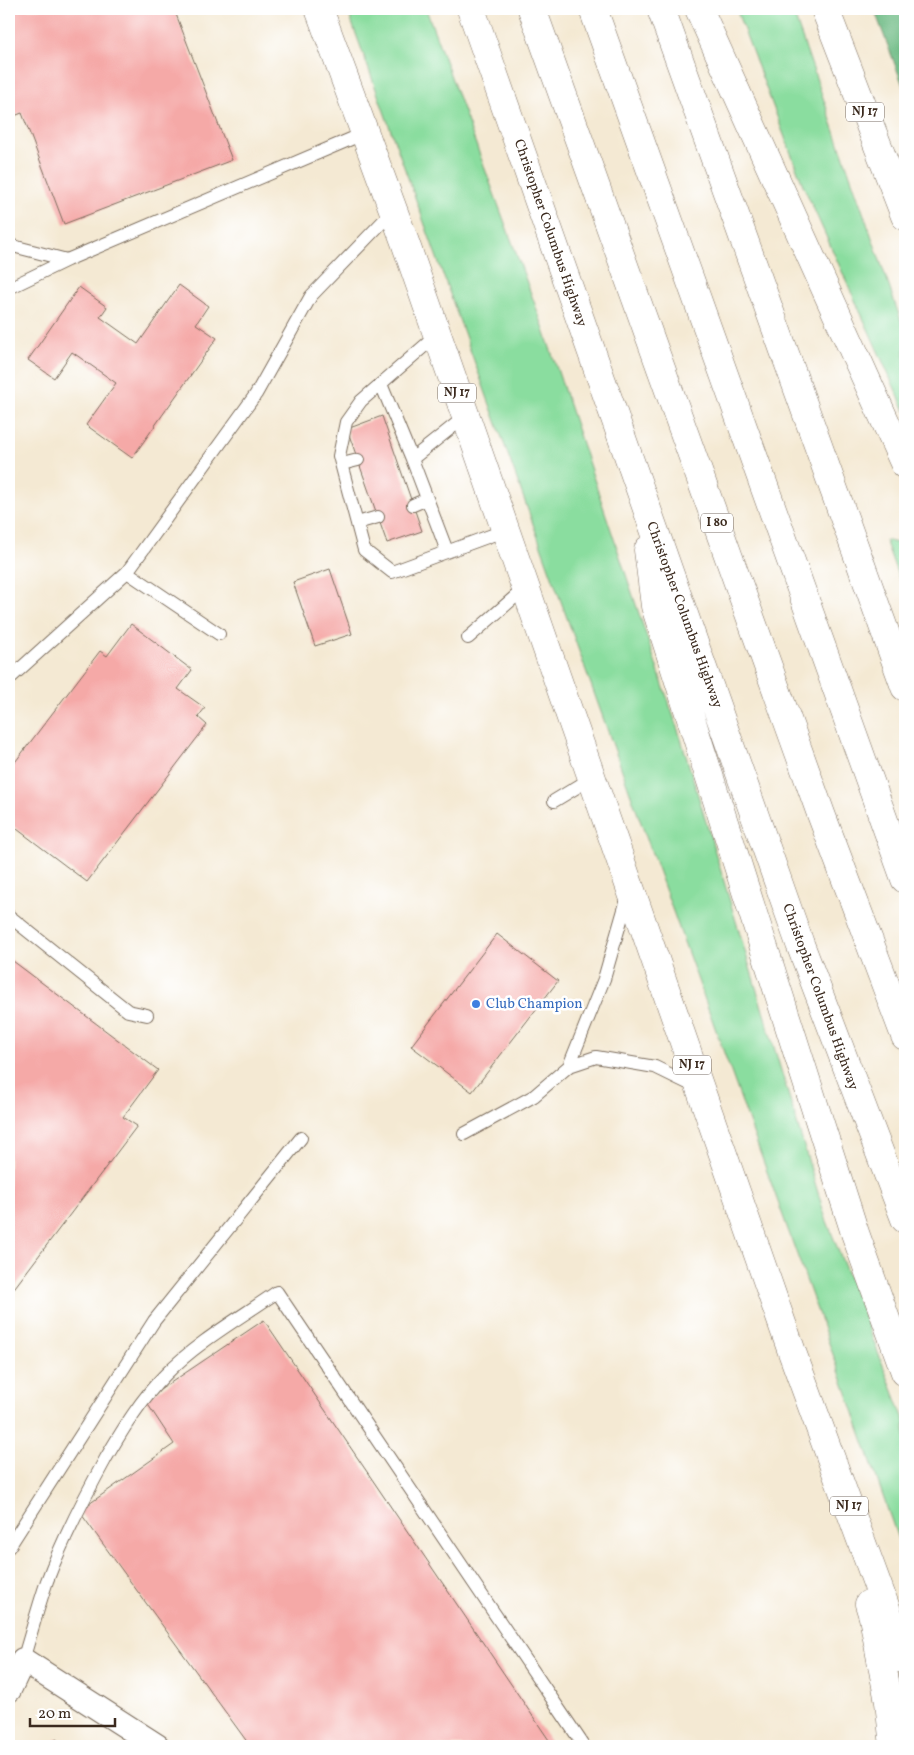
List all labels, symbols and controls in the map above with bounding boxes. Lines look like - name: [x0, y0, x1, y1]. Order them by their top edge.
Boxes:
- road number: NJ 17: [846, 102, 884, 121]
- street label: Christopher Columbus Highway: [509, 137, 591, 330]
- road number: NJ 17: [438, 383, 476, 402]
- road number: I 80: [701, 514, 733, 532]
- street label: Christopher Columbus Highway: [641, 519, 727, 711]
- street label: Christopher Columbus Highway: [777, 901, 863, 1093]
- place label: Club Champion: [486, 995, 583, 1014]
- marker: Club Champion: [470, 998, 482, 1010]
- road number: NJ 17: [673, 1056, 711, 1074]
- road number: NJ 17: [830, 1496, 868, 1515]
- scale bar: [30, 1695, 115, 1727]
- text: 20 m: [38, 1704, 71, 1725]

